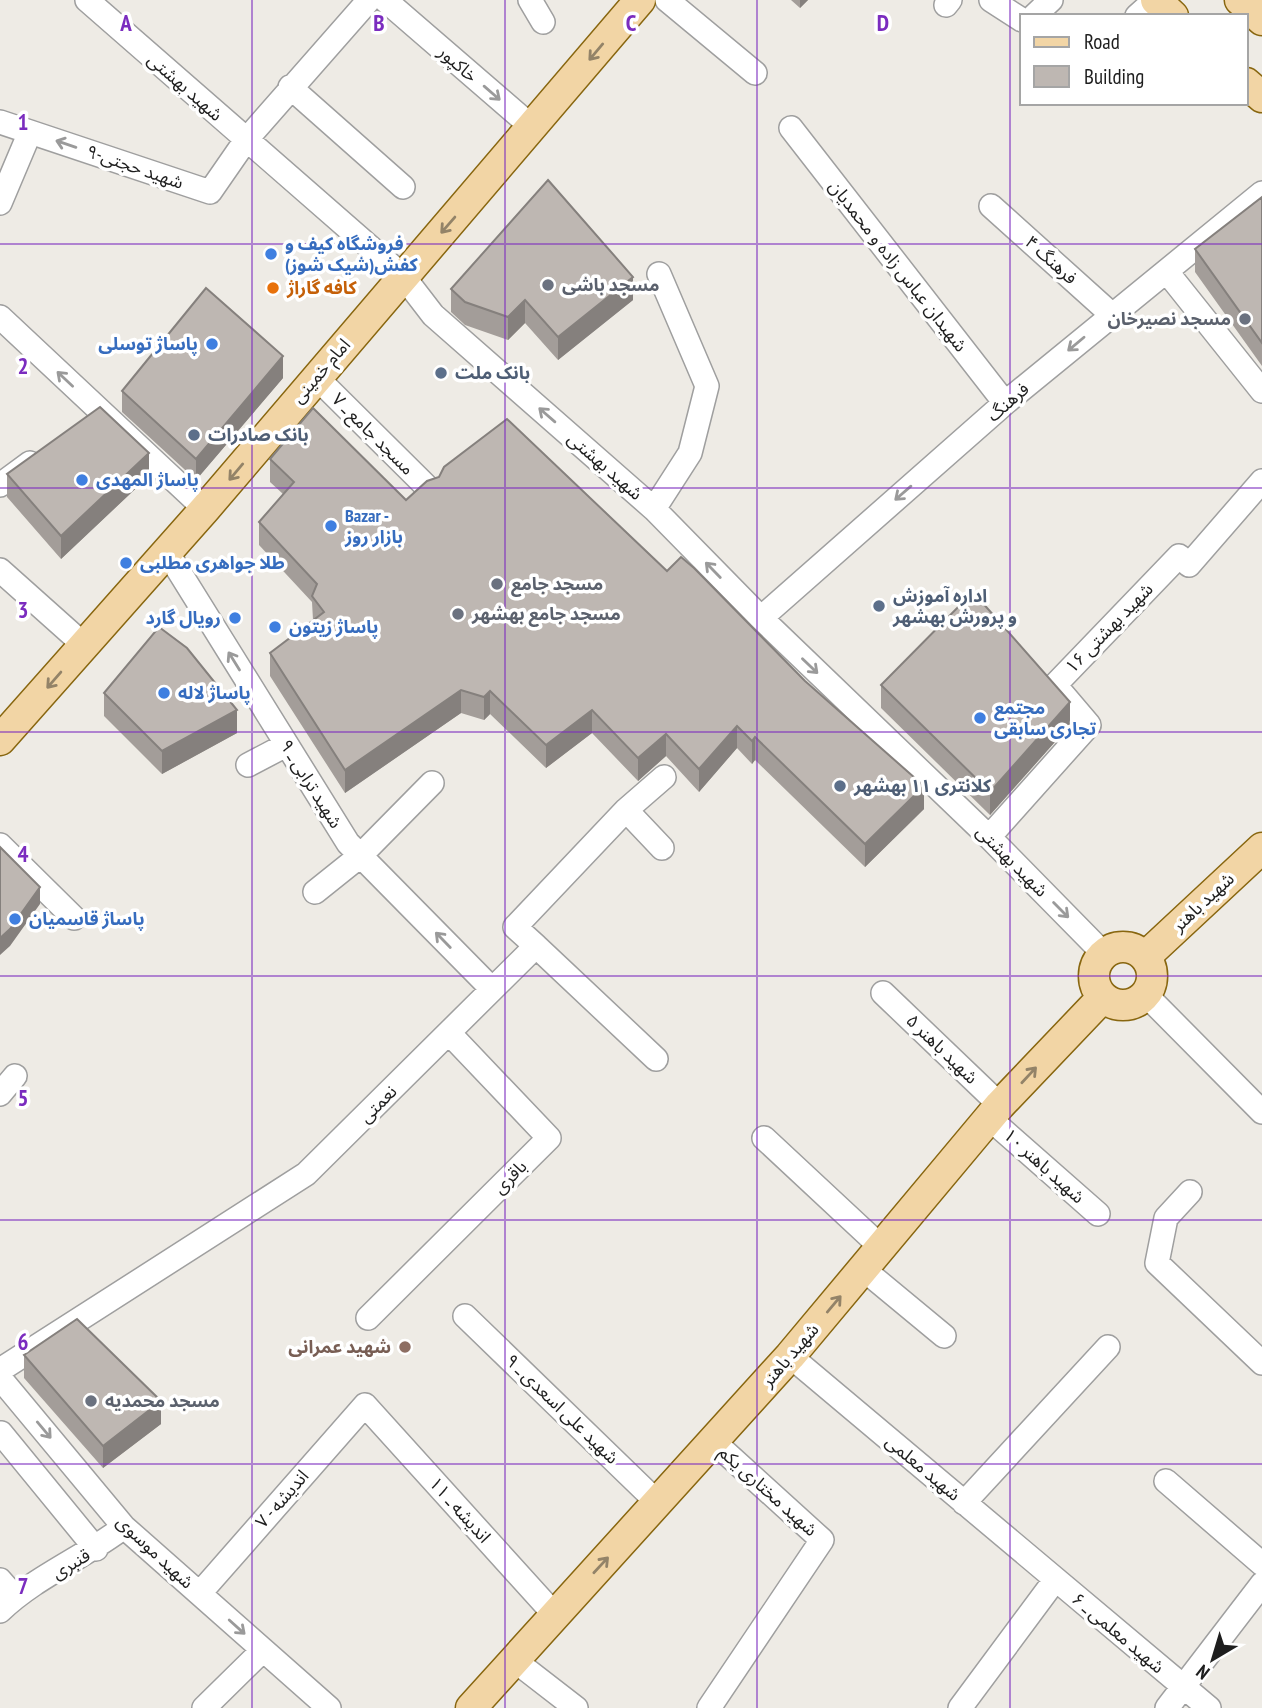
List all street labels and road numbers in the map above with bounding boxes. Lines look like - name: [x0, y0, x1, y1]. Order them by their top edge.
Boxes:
- street label: خاکپور: [433, 40, 483, 87]
- street label: شهید بهشتی: [143, 48, 228, 126]
- street label: شهید حجتی-۹: [84, 139, 187, 194]
- street label: شهیدان عباس زاده و محمدیان: [824, 175, 973, 356]
- street label: فرهنگ ۴: [1020, 230, 1082, 289]
- street label: امام خمینی: [286, 333, 357, 410]
- street label: فرهنگ: [982, 377, 1034, 426]
- street label: مسجد جامع ـ ۷: [325, 388, 419, 482]
- street label: شهید بهشتی: [563, 427, 648, 505]
- street label: شهید بهشتی ۱۶: [1060, 578, 1158, 678]
- street label: شهید ترابی ـ ۹: [275, 735, 348, 832]
- street label: شهید بهشتی: [971, 820, 1053, 902]
- street label: شهید باهنر: [1166, 867, 1239, 937]
- street label: شهید باهنر ۵: [902, 1009, 983, 1089]
- street label: نعمتی: [354, 1080, 402, 1128]
- street label: شهید باهنر ۱۰: [999, 1123, 1090, 1208]
- street label: باقری: [488, 1155, 532, 1199]
- street label: شهید باهنر: [755, 1318, 824, 1392]
- street label: شهید علی اسعدی ـ ۹: [501, 1349, 624, 1469]
- street label: شهید معلمی: [881, 1429, 966, 1506]
- street label: شهید مختاری یکم: [713, 1440, 822, 1542]
- street label: اندیشه - ۷: [250, 1465, 313, 1533]
- street label: اندیشه ـ ۱۱: [425, 1472, 496, 1548]
- street label: شهید موسوی: [112, 1510, 199, 1593]
- street label: قنبری: [47, 1543, 94, 1584]
- street label: شهید معلمی ـ ۶: [1067, 1587, 1169, 1678]

